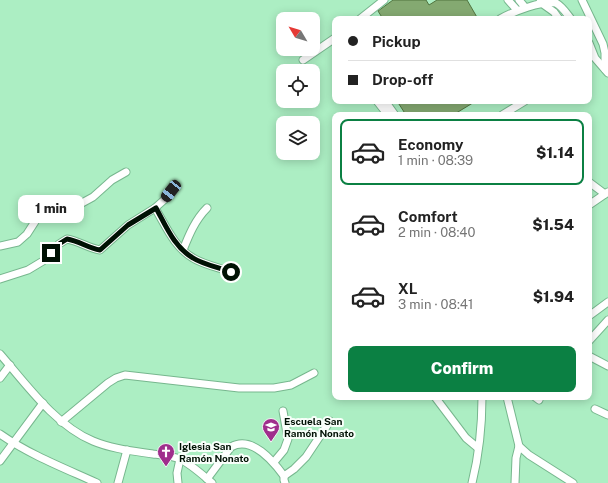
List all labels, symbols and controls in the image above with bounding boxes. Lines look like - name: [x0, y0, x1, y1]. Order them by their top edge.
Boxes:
- north arrow: [276, 12, 320, 56]
- map controls: [276, 12, 320, 160]
- text: Pickup: [372, 33, 421, 50]
- button: locate: [276, 64, 320, 108]
- text: Drop-off: [372, 71, 433, 88]
- button: layers: [276, 116, 320, 160]
- icon: car: [350, 134, 386, 170]
- text: Economy: [398, 136, 463, 153]
- text: $1.14: [536, 144, 574, 161]
- text: 1 min · 08:39: [398, 153, 473, 168]
- car: [159, 178, 183, 204]
- callout: 1 min: [18, 195, 84, 223]
- text: 1 min: [35, 201, 67, 216]
- icon: car: [350, 206, 386, 242]
- text: Comfort: [398, 208, 458, 225]
- text: $1.54: [532, 216, 574, 233]
- text: 2 min · 08:40: [398, 225, 475, 240]
- route end: [42, 244, 60, 262]
- route start: [222, 263, 240, 281]
- icon: car: [350, 278, 386, 314]
- text: XL: [398, 280, 417, 297]
- text: $1.94: [533, 288, 574, 305]
- text: 3 min · 08:41: [398, 297, 473, 312]
- button: Confirm: [348, 346, 576, 392]
- place label: Escuela San Ramón Nonato: [284, 415, 354, 439]
- school or university icon: Escuela San Ramón Nonato: [261, 417, 281, 442]
- place label: Iglesia San Ramón Nonato: [179, 440, 249, 464]
- church icon: Iglesia San Ramón Nonato: [156, 442, 176, 467]

